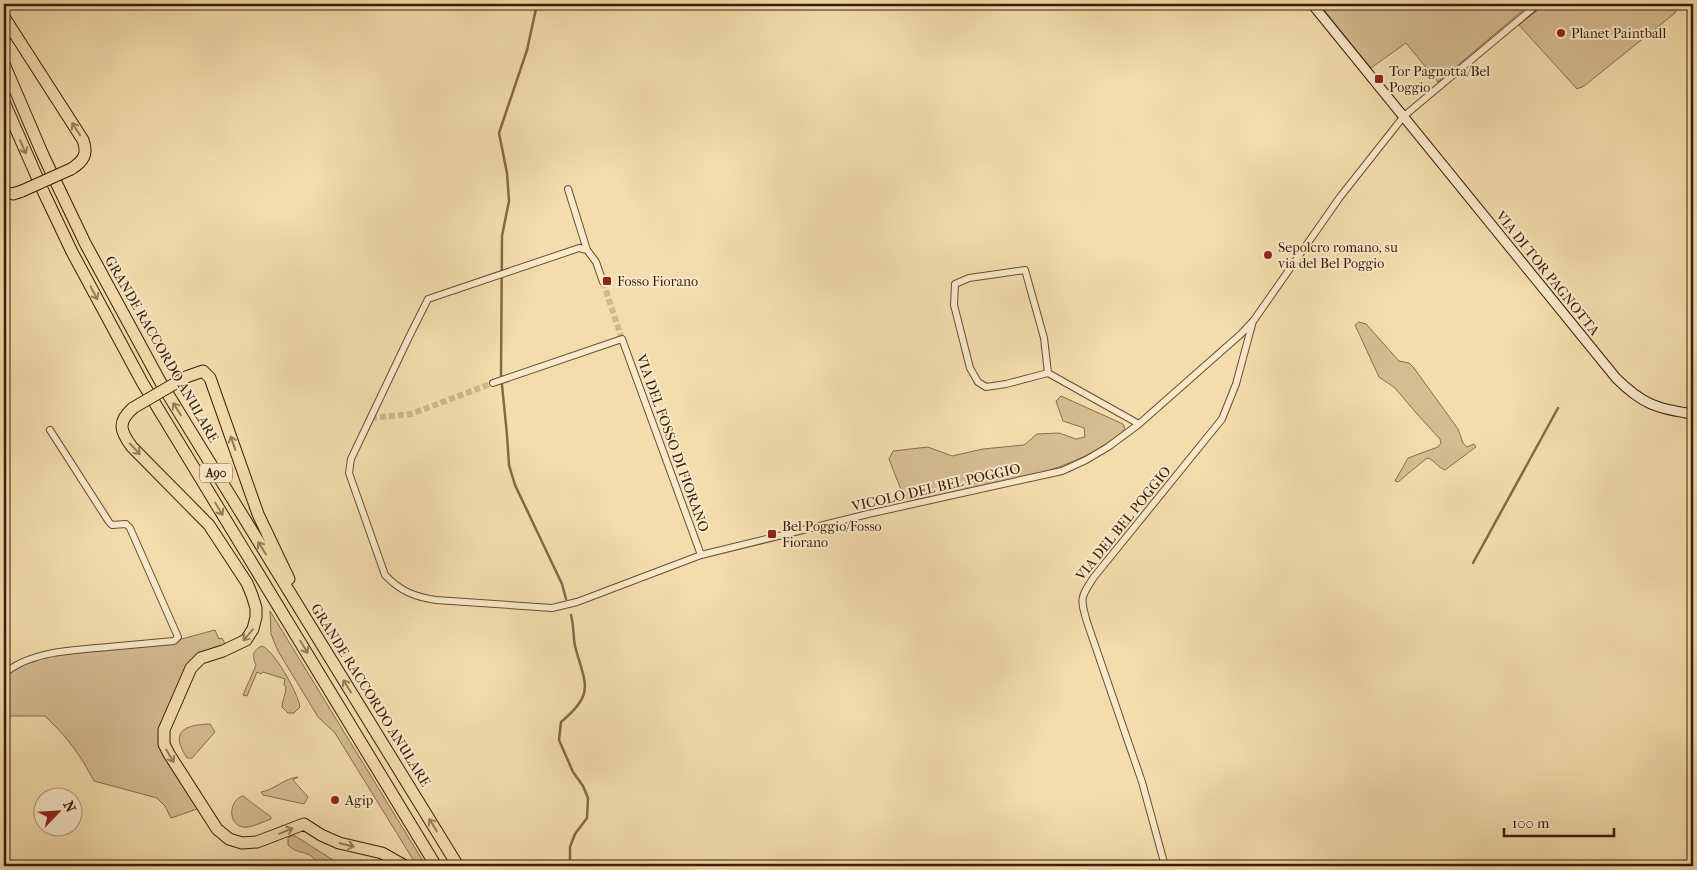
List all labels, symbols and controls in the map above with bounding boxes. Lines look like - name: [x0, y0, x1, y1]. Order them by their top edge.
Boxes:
- place label: Planet Paintball: [1571, 25, 1666, 42]
- marker: Planet Paintball: [1555, 27, 1567, 39]
- place label: Tor Pagnotta/Bel Poggio: [1389, 63, 1490, 96]
- marker: Tor Pagnotta/Bel Poggio: [1373, 73, 1385, 85]
- one-way arrow: [71, 122, 81, 136]
- one-way arrow: [18, 139, 28, 154]
- street label: VIA DI TOR PAGNOTTA: [1492, 207, 1604, 340]
- place label: Sepolcro romano, su via del Bel Poggio: [1278, 239, 1398, 272]
- marker: Sepolcro romano, su via del Bel Poggio: [1262, 249, 1274, 261]
- street label: GRANDE RACCORDO ANULARE: [101, 253, 222, 446]
- place label: Fosso Fiorano: [617, 273, 698, 290]
- marker: Fosso Fiorano: [601, 275, 613, 287]
- one-way arrow: [89, 285, 99, 300]
- street label: VIA DEL FOSSO DI FIORANO: [632, 351, 713, 534]
- one-way arrow: [172, 403, 182, 417]
- one-way arrow: [228, 436, 238, 452]
- one-way arrow: [129, 442, 140, 455]
- street label: VICOLO DEL BEL POGGIO: [849, 460, 1022, 515]
- road number: A90: [200, 463, 232, 482]
- street label: VIA DEL BEL POGGIO: [1072, 463, 1175, 585]
- one-way arrow: [215, 501, 225, 515]
- place label: Bel Poggio/Fosso Fiorano: [782, 518, 882, 551]
- marker: Bel Poggio/Fosso Fiorano: [766, 528, 778, 540]
- one-way arrow: [257, 541, 267, 555]
- street label: GRANDE RACCORDO ANULARE: [307, 601, 434, 790]
- one-way arrow: [242, 629, 253, 642]
- one-way arrow: [299, 640, 309, 654]
- one-way arrow: [342, 680, 352, 694]
- one-way arrow: [166, 748, 176, 762]
- north arrow: [32, 788, 82, 838]
- place label: Agip: [344, 792, 374, 809]
- marker: Agip: [329, 794, 341, 806]
- text: N: [59, 798, 79, 815]
- scale bar: [1504, 805, 1614, 837]
- text: 100 m: [1512, 814, 1550, 832]
- one-way arrow: [427, 818, 437, 832]
- one-way arrow: [278, 826, 293, 835]
- one-way arrow: [339, 841, 355, 850]

